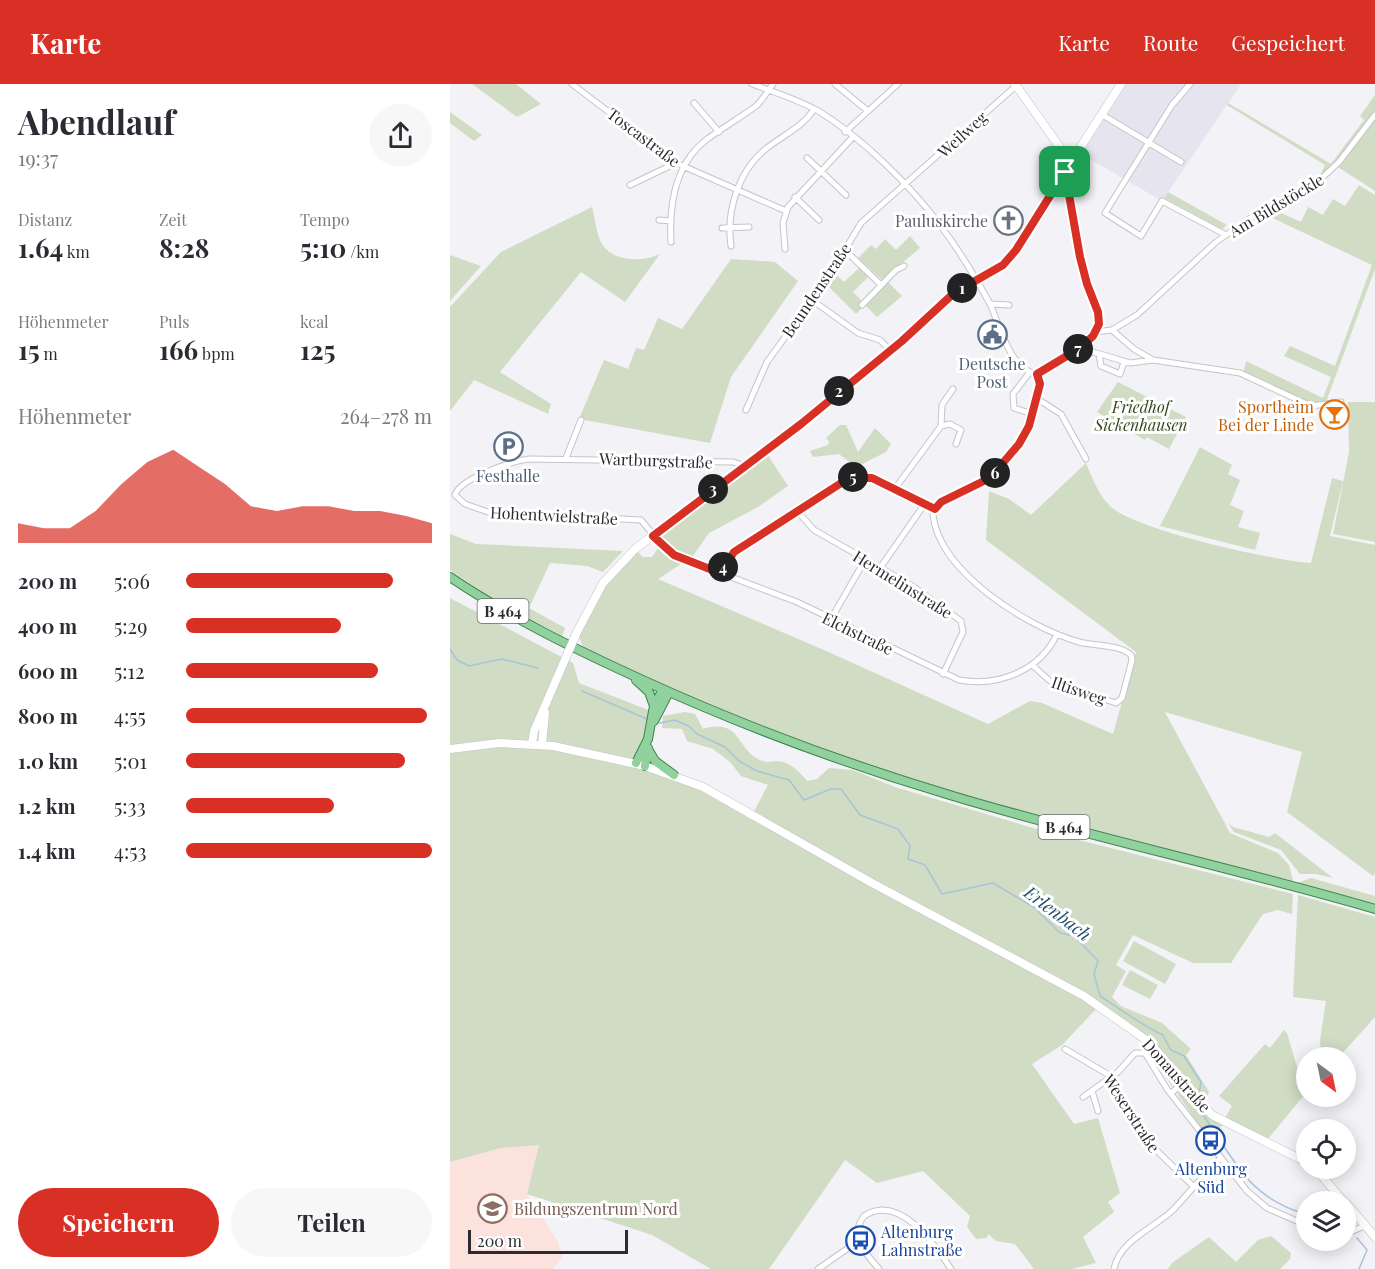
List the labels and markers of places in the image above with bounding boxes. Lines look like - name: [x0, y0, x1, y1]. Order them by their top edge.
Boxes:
- pin: [1039, 146, 1090, 197]
- church icon: Pauluskirche: [993, 204, 1025, 236]
- place label: Pauluskirche: [895, 210, 988, 231]
- pin: 1: [947, 273, 977, 303]
- public building icon: Deutsche Post: [976, 319, 1008, 351]
- pin: 7: [1063, 334, 1093, 364]
- place label: Deutsche Post: [958, 353, 1026, 392]
- pin: 2: [824, 376, 854, 406]
- place label: Sportheim Bei der Linde: [1218, 396, 1314, 435]
- bar icon: Sportheim Bei der Linde: [1319, 399, 1351, 431]
- parking icon: Festhalle: [492, 431, 524, 463]
- pin: 6: [980, 458, 1010, 488]
- pin: 5: [838, 462, 868, 492]
- place label: Festhalle: [476, 465, 540, 486]
- pin: 3: [698, 474, 728, 504]
- pin: 4: [708, 552, 738, 582]
- bus stop icon: Altenburg Süd: [1195, 1124, 1227, 1156]
- place label: Altenburg Süd: [1174, 1158, 1247, 1197]
- school or university icon: Bildungszentrum Nord: [477, 1192, 509, 1224]
- place label: Bildungszentrum Nord: [514, 1198, 678, 1219]
- place label: Altenburg Lahnstraße: [880, 1221, 963, 1260]
- bus stop icon: Altenburg Lahnstraße: [844, 1224, 876, 1256]

